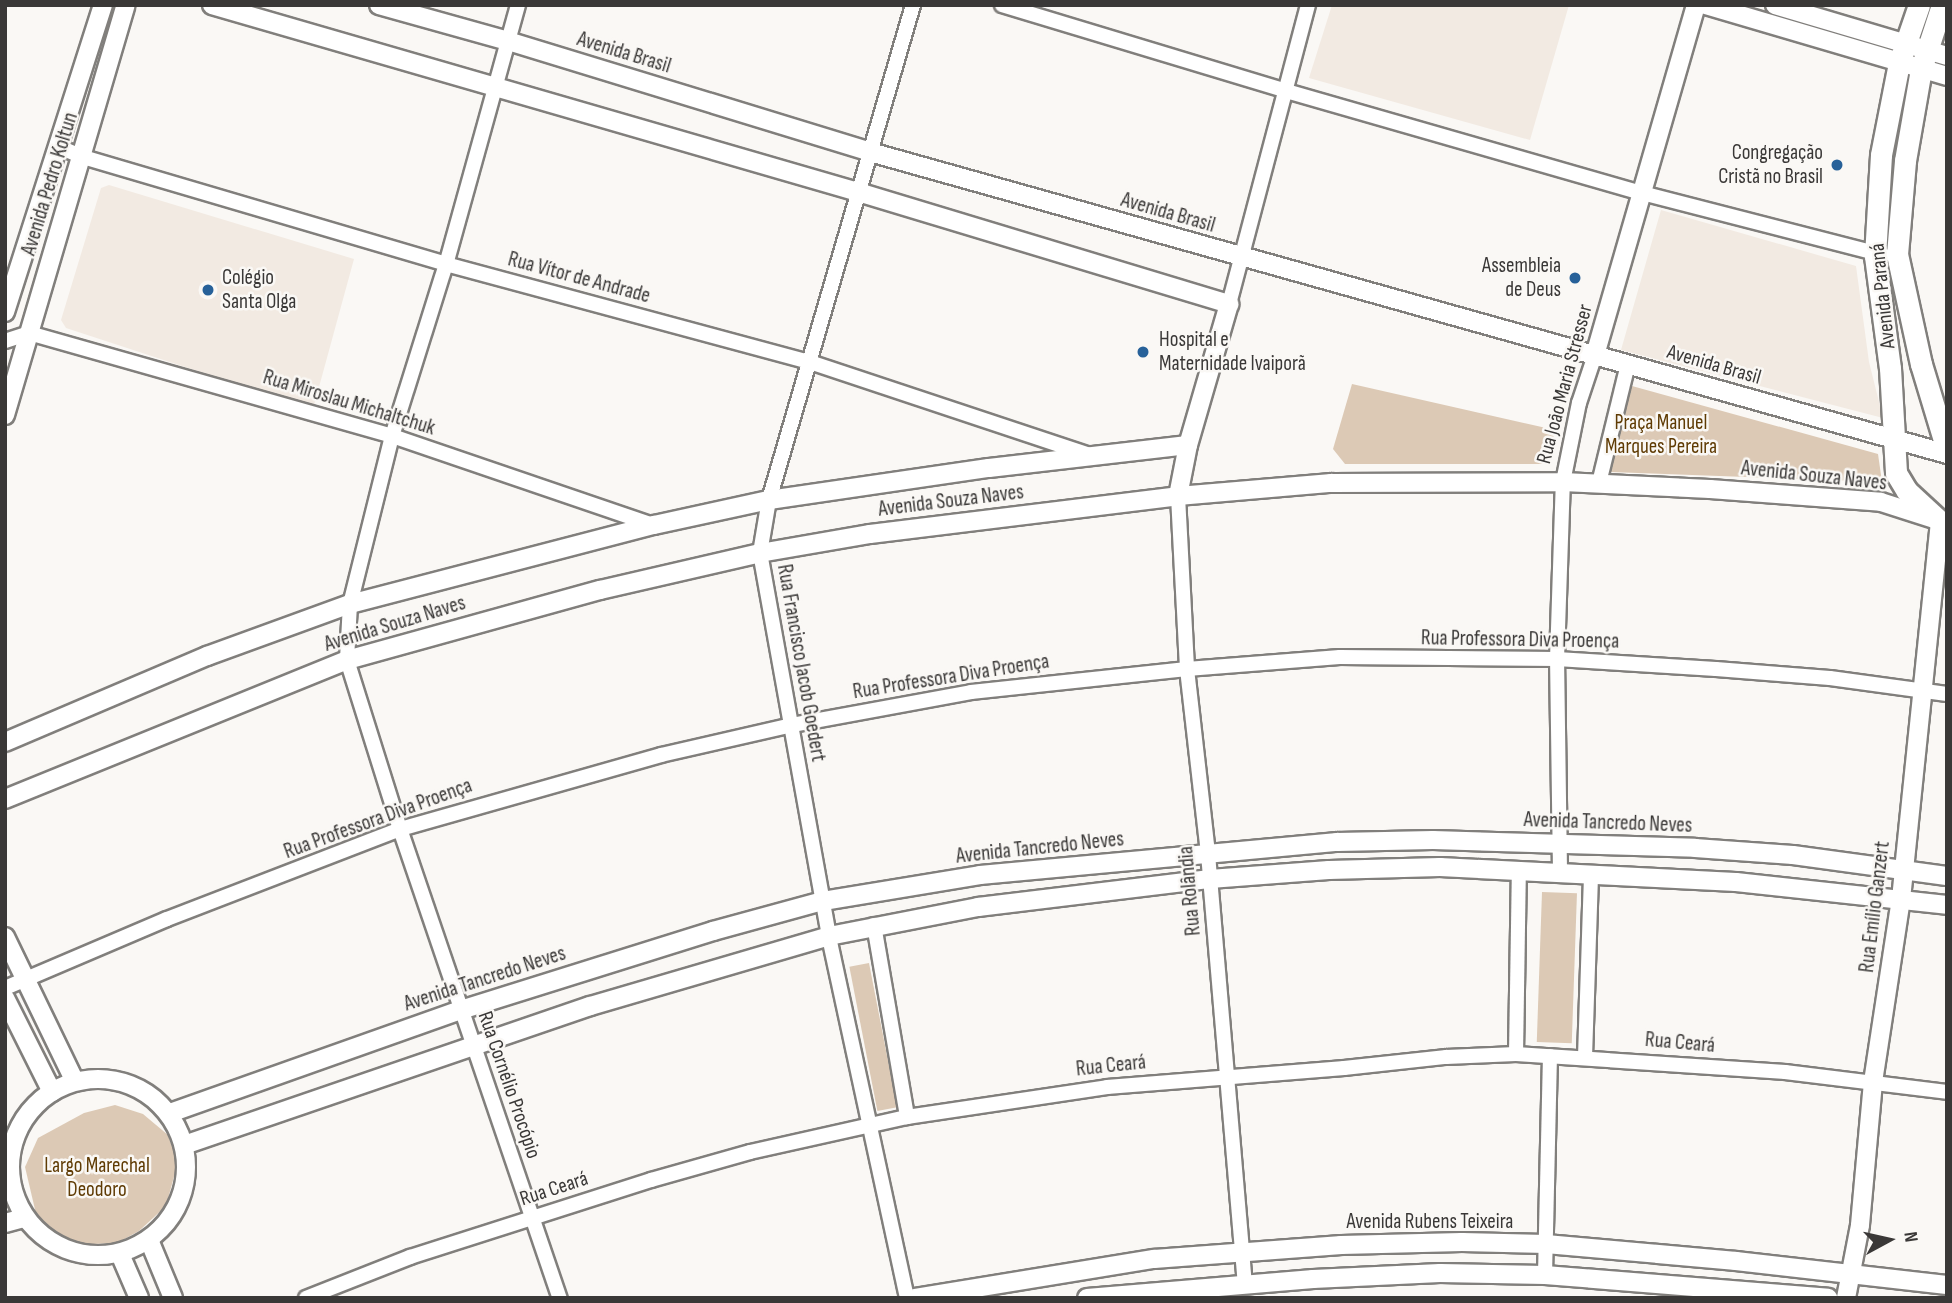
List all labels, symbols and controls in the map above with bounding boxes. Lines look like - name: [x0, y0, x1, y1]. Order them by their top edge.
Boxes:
- street label: Avenida Brasil: [574, 27, 674, 79]
- street label: Avenida Pedro Koltun: [16, 110, 84, 258]
- place label: Congregação Cristã no Brasil: [1718, 140, 1823, 190]
- marker: Congregação Cristã no Brasil: [1829, 157, 1845, 173]
- street label: Avenida Brasil: [1118, 188, 1218, 238]
- street label: Avenida Paraná: [1865, 242, 1901, 350]
- street label: Rua Vítor de Andrade: [505, 247, 653, 309]
- place label: Assembleia de Deus: [1482, 253, 1561, 303]
- place label: Colégio Santa Olga: [222, 265, 296, 315]
- marker: Assembleia de Deus: [1567, 270, 1583, 286]
- marker: Colégio Santa Olga: [200, 282, 216, 298]
- street label: Rua João Maria Stresser: [1532, 302, 1598, 466]
- place label: Hospital e Maternidade Ivaiporã: [1159, 327, 1306, 377]
- street label: Avenida Brasil: [1664, 340, 1764, 390]
- marker: Hospital e Maternidade Ivaiporã: [1133, 342, 1153, 362]
- street label: Rua Miroslau Michaltchuk: [260, 365, 438, 441]
- park label: Praça Manuel Marques Pereira: [1605, 410, 1717, 460]
- street label: Avenida Souza Naves: [1740, 456, 1888, 496]
- street label: Avenida Souza Naves: [877, 480, 1025, 522]
- street label: Rua Francisco Jacob Goedert: [771, 562, 831, 764]
- street label: Avenida Souza Naves: [321, 591, 469, 657]
- street label: Rua Professora Diva Proença: [1421, 626, 1619, 654]
- street label: Rua Professora Diva Proença: [851, 649, 1051, 705]
- street label: Rua Professora Diva Proença: [281, 773, 475, 865]
- street label: Avenida Tancredo Neves: [1523, 807, 1693, 839]
- street label: Avenida Tancredo Neves: [955, 827, 1125, 869]
- street label: Rua Emílio Ganzert: [1854, 840, 1896, 974]
- street label: Rua Rolândia: [1174, 845, 1206, 937]
- street label: Avenida Tancredo Neves: [401, 941, 569, 1017]
- street label: Rua Cornélio Procópio: [472, 1008, 546, 1162]
- street label: Rua Ceará: [1644, 1027, 1716, 1059]
- street label: Rua Ceará: [1075, 1050, 1147, 1082]
- park label: Largo Marechal Deodoro: [44, 1153, 150, 1203]
- street label: Rua Ceará: [517, 1166, 591, 1212]
- north arrow: [1854, 1205, 1924, 1275]
- street label: Avenida Rubens Teixeira: [1347, 1209, 1513, 1235]
- text: N: [1898, 1230, 1922, 1244]

